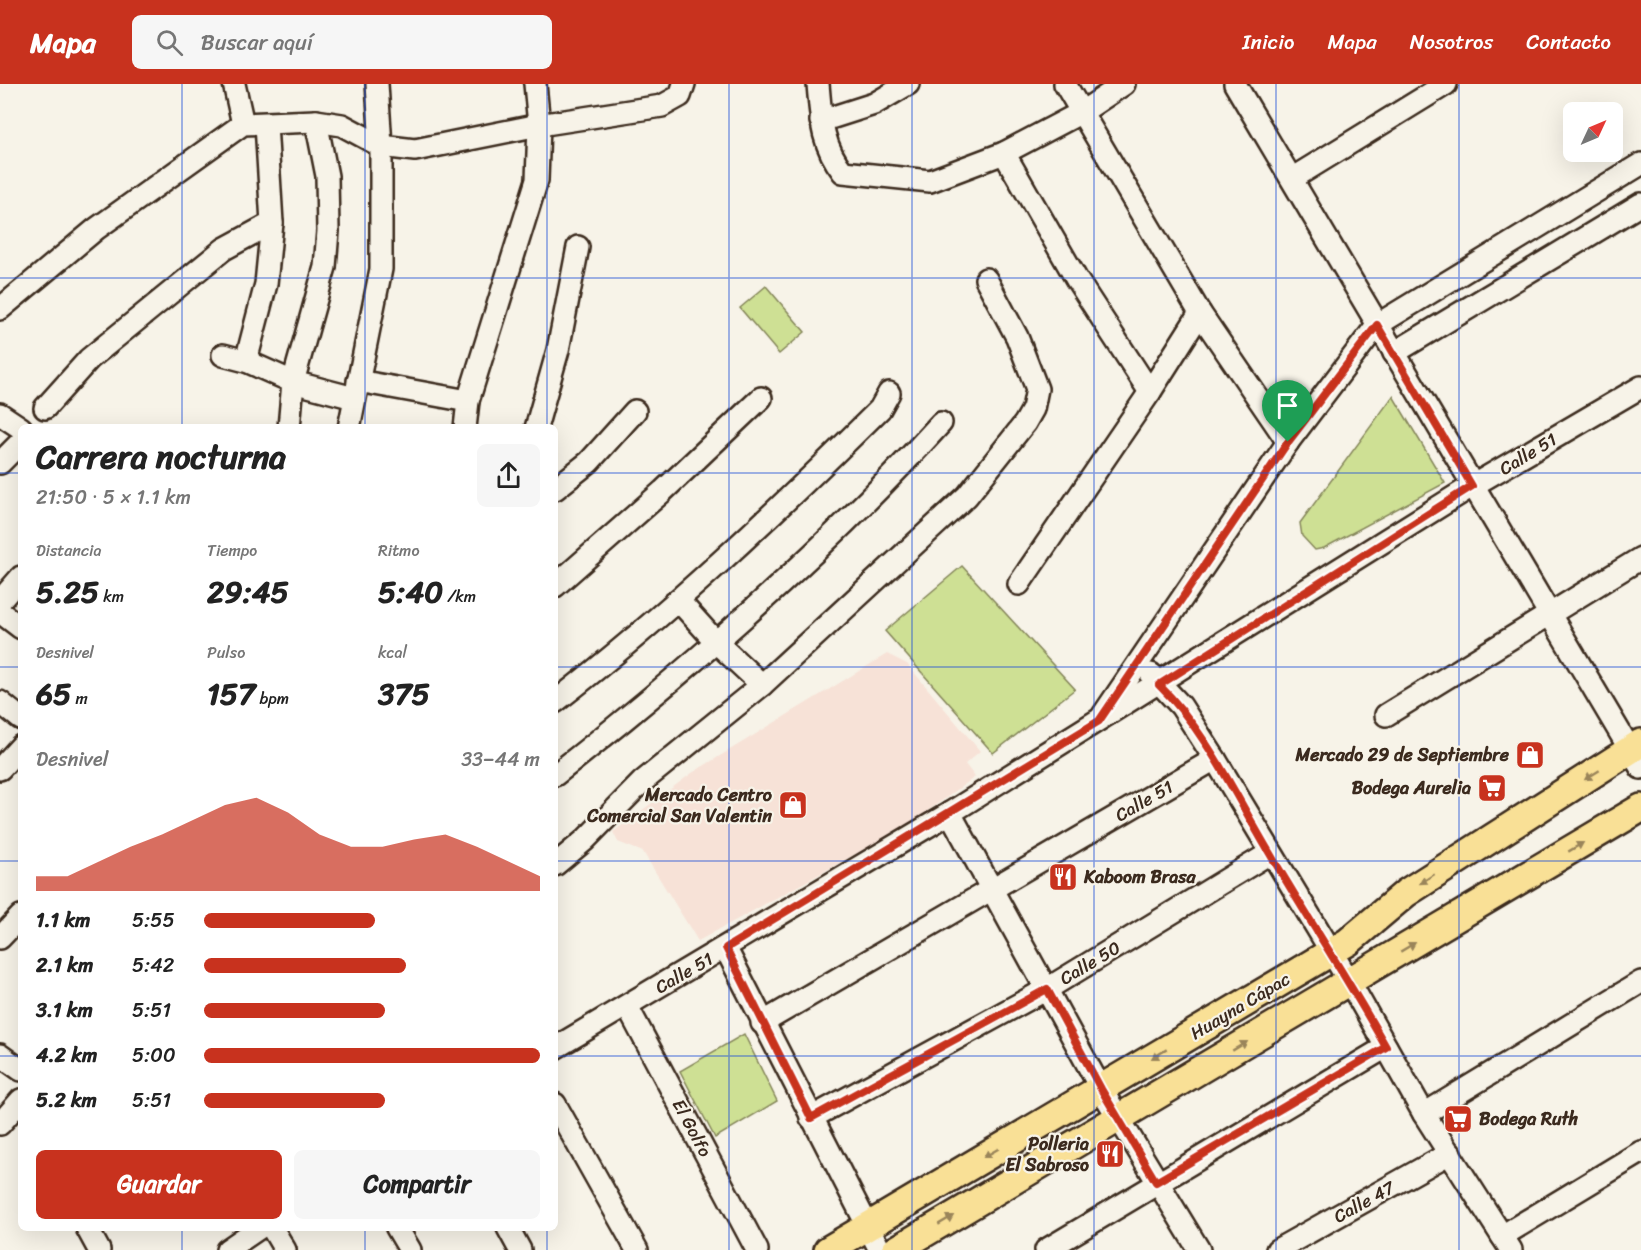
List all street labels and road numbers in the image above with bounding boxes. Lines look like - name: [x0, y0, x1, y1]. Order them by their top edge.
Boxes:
- street label: Calle 51: [1493, 424, 1564, 484]
- street label: Calle 51: [1109, 771, 1180, 831]
- street label: Calle 50: [1053, 932, 1127, 994]
- street label: Calle 51: [649, 943, 720, 1003]
- street label: Huayna Cápac: [1184, 963, 1296, 1049]
- street label: El Golfo: [663, 1093, 721, 1163]
- street label: Calle 47: [1327, 1171, 1402, 1232]

